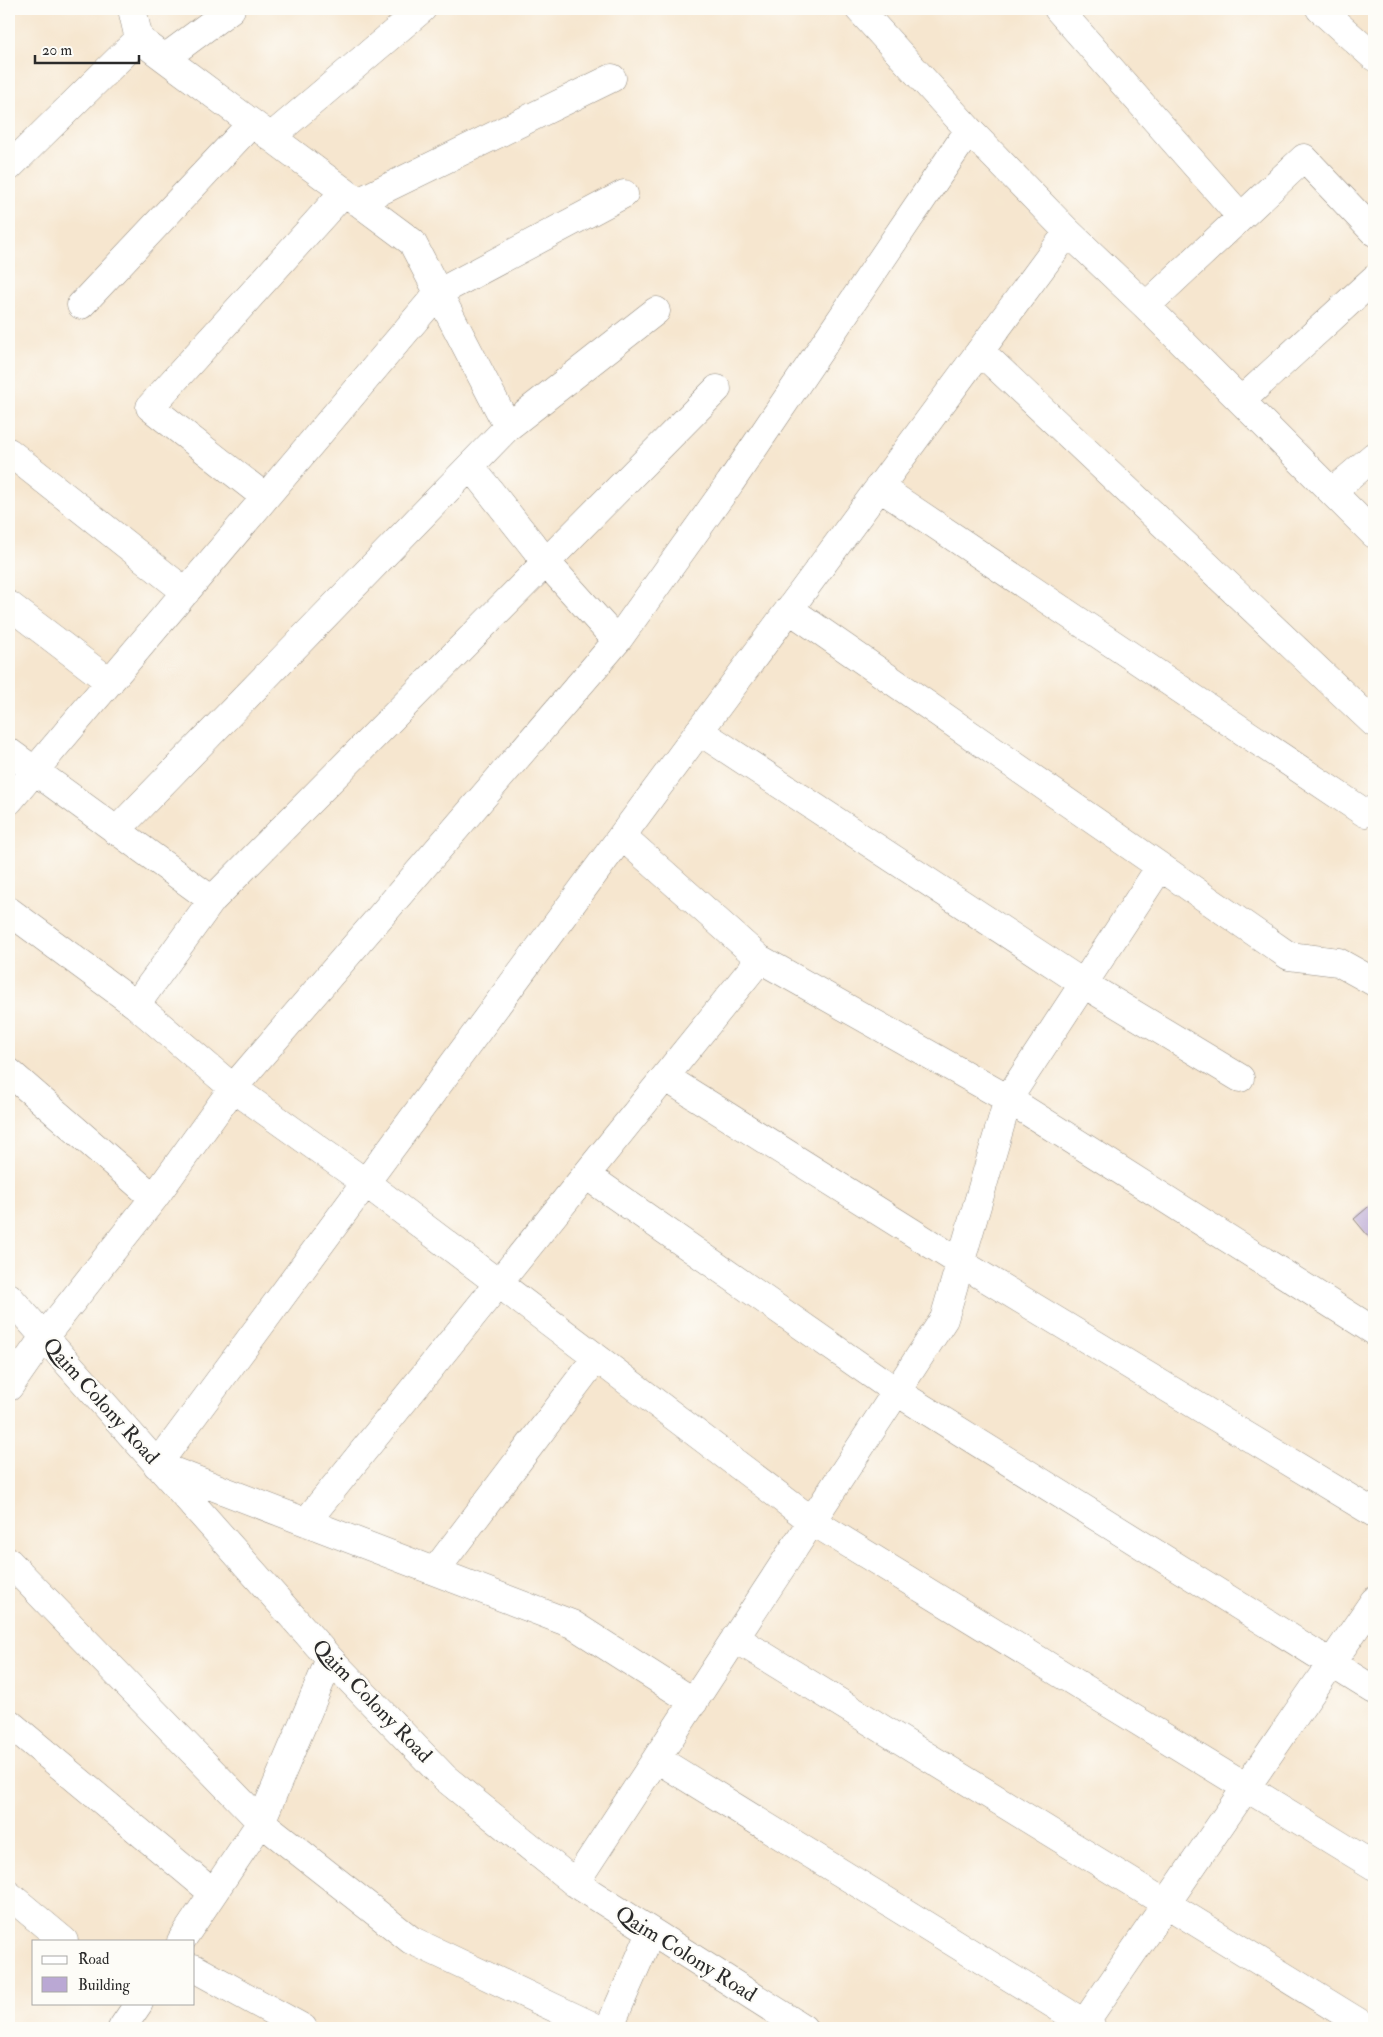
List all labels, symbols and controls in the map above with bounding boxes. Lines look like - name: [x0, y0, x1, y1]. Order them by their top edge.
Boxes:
- scale bar: [35, 32, 139, 64]
- text: 20 m: [42, 41, 72, 60]
- street label: Qaim Colony Road: [37, 1332, 166, 1471]
- street label: Qaim Colony Road: [306, 1634, 438, 1769]
- street label: Qaim Colony Road: [610, 1900, 762, 2009]
- legend: [32, 1940, 195, 2004]
- text: Road: [78, 1950, 110, 1969]
- text: Building: [78, 1976, 130, 1995]

